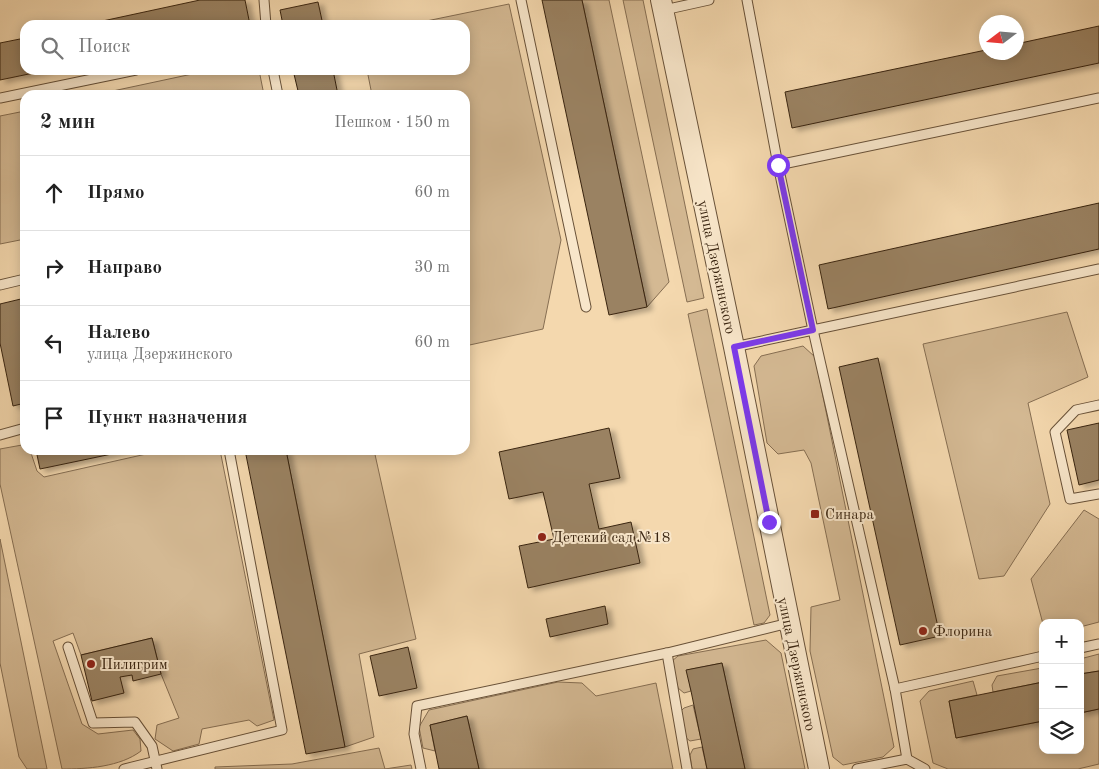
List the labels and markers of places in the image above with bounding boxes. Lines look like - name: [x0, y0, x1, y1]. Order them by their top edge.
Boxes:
- marker: Синара: [809, 508, 821, 520]
- place label: Синара: [825, 508, 875, 523]
- marker: Детский сад №18: [536, 531, 548, 543]
- place label: Детский сад №18: [552, 531, 670, 546]
- marker: Флорина: [917, 625, 929, 637]
- place label: Флорина: [933, 625, 993, 640]
- marker: Пилигрим: [85, 658, 97, 670]
- place label: Пилигрим: [101, 658, 168, 673]

